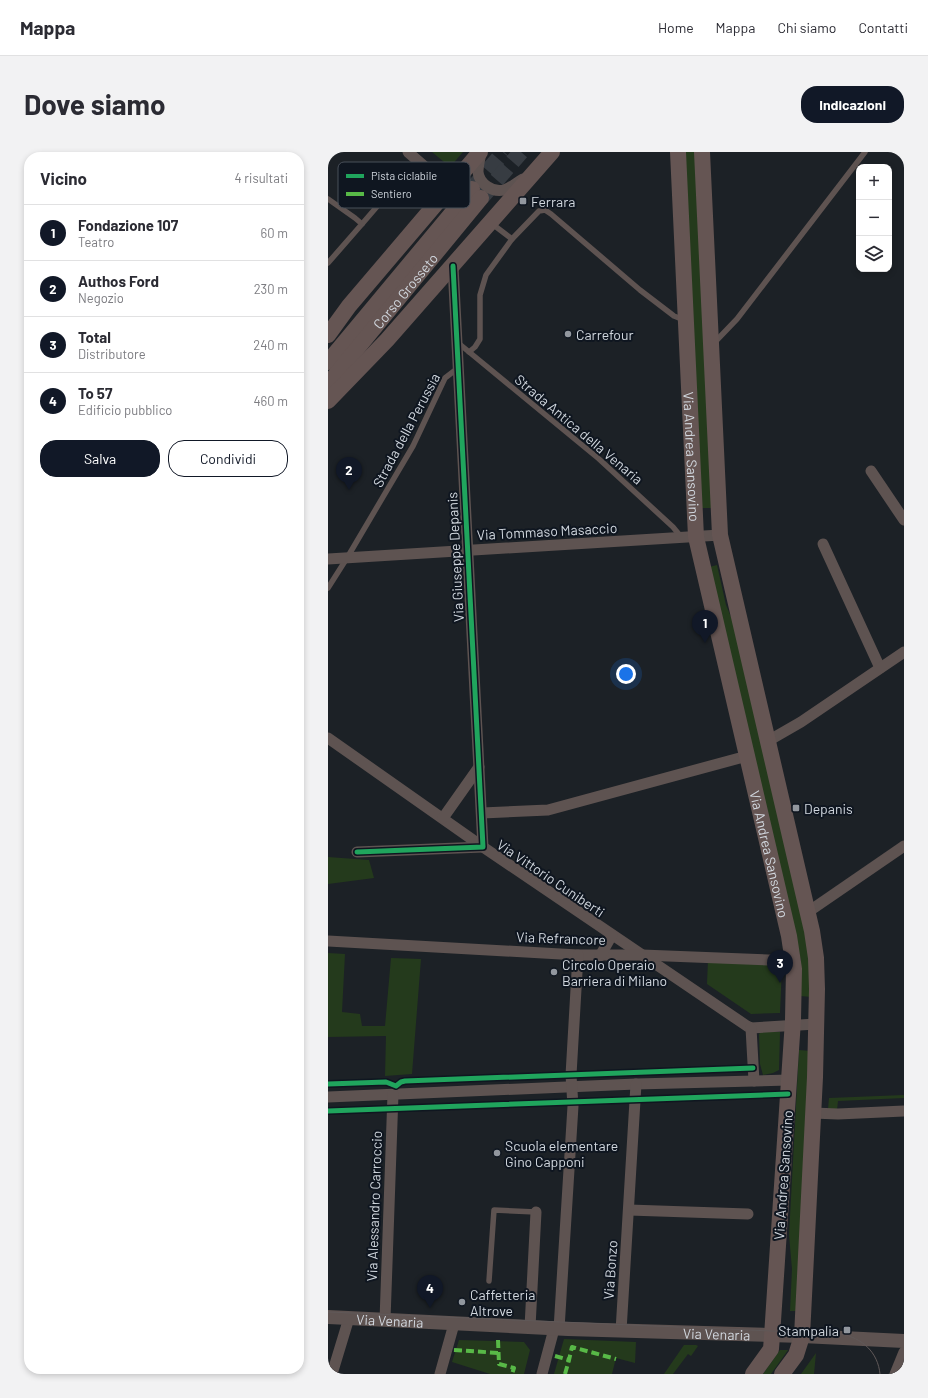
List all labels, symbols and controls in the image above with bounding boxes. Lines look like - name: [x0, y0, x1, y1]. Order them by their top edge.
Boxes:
- text: Mappa: [20, 16, 75, 39]
- text: Home: [658, 19, 694, 36]
- text: Mappa: [716, 19, 755, 36]
- text: Chi siamo: [777, 19, 836, 36]
- text: Contatti: [858, 19, 908, 36]
- button: Indicazioni: [801, 86, 904, 123]
- text: Dove siamo: [24, 87, 166, 121]
- legend: [338, 162, 470, 208]
- map controls: [856, 164, 892, 272]
- button: +: [856, 164, 892, 200]
- text: Vicino: [40, 168, 87, 188]
- text: Pista ciclabile: [371, 169, 437, 182]
- text: 4 risultati: [235, 170, 288, 186]
- text: Sentiero: [371, 187, 412, 200]
- place label: Ferrara: [531, 193, 575, 210]
- marker: Ferrara: [518, 196, 528, 206]
- button: −: [856, 200, 892, 236]
- text: Fondazione 107: [78, 216, 178, 234]
- text: 1: [51, 225, 55, 241]
- text: 60 m: [261, 225, 288, 241]
- text: Teatro: [78, 234, 114, 250]
- button: layers: [856, 236, 892, 272]
- street label: Corso Grosseto: [369, 249, 441, 332]
- text: Authos Ford: [78, 272, 159, 290]
- text: 2: [49, 281, 57, 297]
- text: 230 m: [254, 281, 288, 297]
- text: Negozio: [78, 290, 124, 306]
- place label: Carrefour: [576, 326, 634, 343]
- text: Total: [78, 328, 111, 346]
- marker: Carrefour: [563, 329, 573, 339]
- text: 3: [49, 337, 57, 353]
- text: 240 m: [253, 337, 288, 353]
- text: Distributore: [78, 346, 146, 362]
- street label: Strada della Perussia: [369, 370, 443, 490]
- street label: Strada Antica della Venaria: [511, 370, 647, 488]
- text: To 57: [78, 384, 112, 402]
- street label: Via Andrea Sansovino: [681, 391, 704, 522]
- text: 4: [49, 393, 57, 409]
- text: 460 m: [253, 393, 288, 409]
- text: Edificio pubblico: [78, 402, 172, 418]
- button: Salva: [40, 440, 160, 477]
- button: Condividi: [168, 440, 288, 477]
- pin: 2: [336, 457, 362, 490]
- street label: Via Giuseppe Depanis: [443, 491, 467, 622]
- street label: Via Tommaso Masaccio: [476, 519, 618, 543]
- pin: 1: [692, 610, 718, 643]
- your location: [616, 664, 636, 684]
- street label: Via Andrea Sansovino: [747, 789, 793, 919]
- place label: Depanis: [804, 800, 853, 817]
- marker: Depanis: [791, 803, 801, 813]
- street label: Via Vittorio Cuniberti: [494, 836, 608, 920]
- street label: Via Refrancore: [516, 928, 606, 948]
- pin: 3: [767, 950, 793, 983]
- place label: Circolo Operaio Barriera di Milano: [562, 956, 667, 989]
- marker: Circolo Operaio Barriera di Milano: [549, 967, 559, 977]
- street label: Via Andrea Sansovino: [770, 1110, 796, 1240]
- street label: Via Alessandro Carroccio: [363, 1130, 385, 1282]
- place label: Scuola elementare Gino Capponi: [505, 1137, 618, 1170]
- marker: Scuola elementare Gino Capponi: [492, 1148, 502, 1158]
- street label: Via Bonzo: [599, 1240, 621, 1300]
- pin: 4: [417, 1275, 443, 1308]
- place label: Caffetteria Altrove: [470, 1286, 535, 1319]
- marker: Caffetteria Altrove: [457, 1297, 467, 1307]
- street label: Via Venaria: [356, 1310, 424, 1330]
- place label: Stampalia: [778, 1322, 839, 1339]
- street label: Via Venaria: [683, 1324, 751, 1343]
- marker: Stampalia: [842, 1325, 852, 1335]

